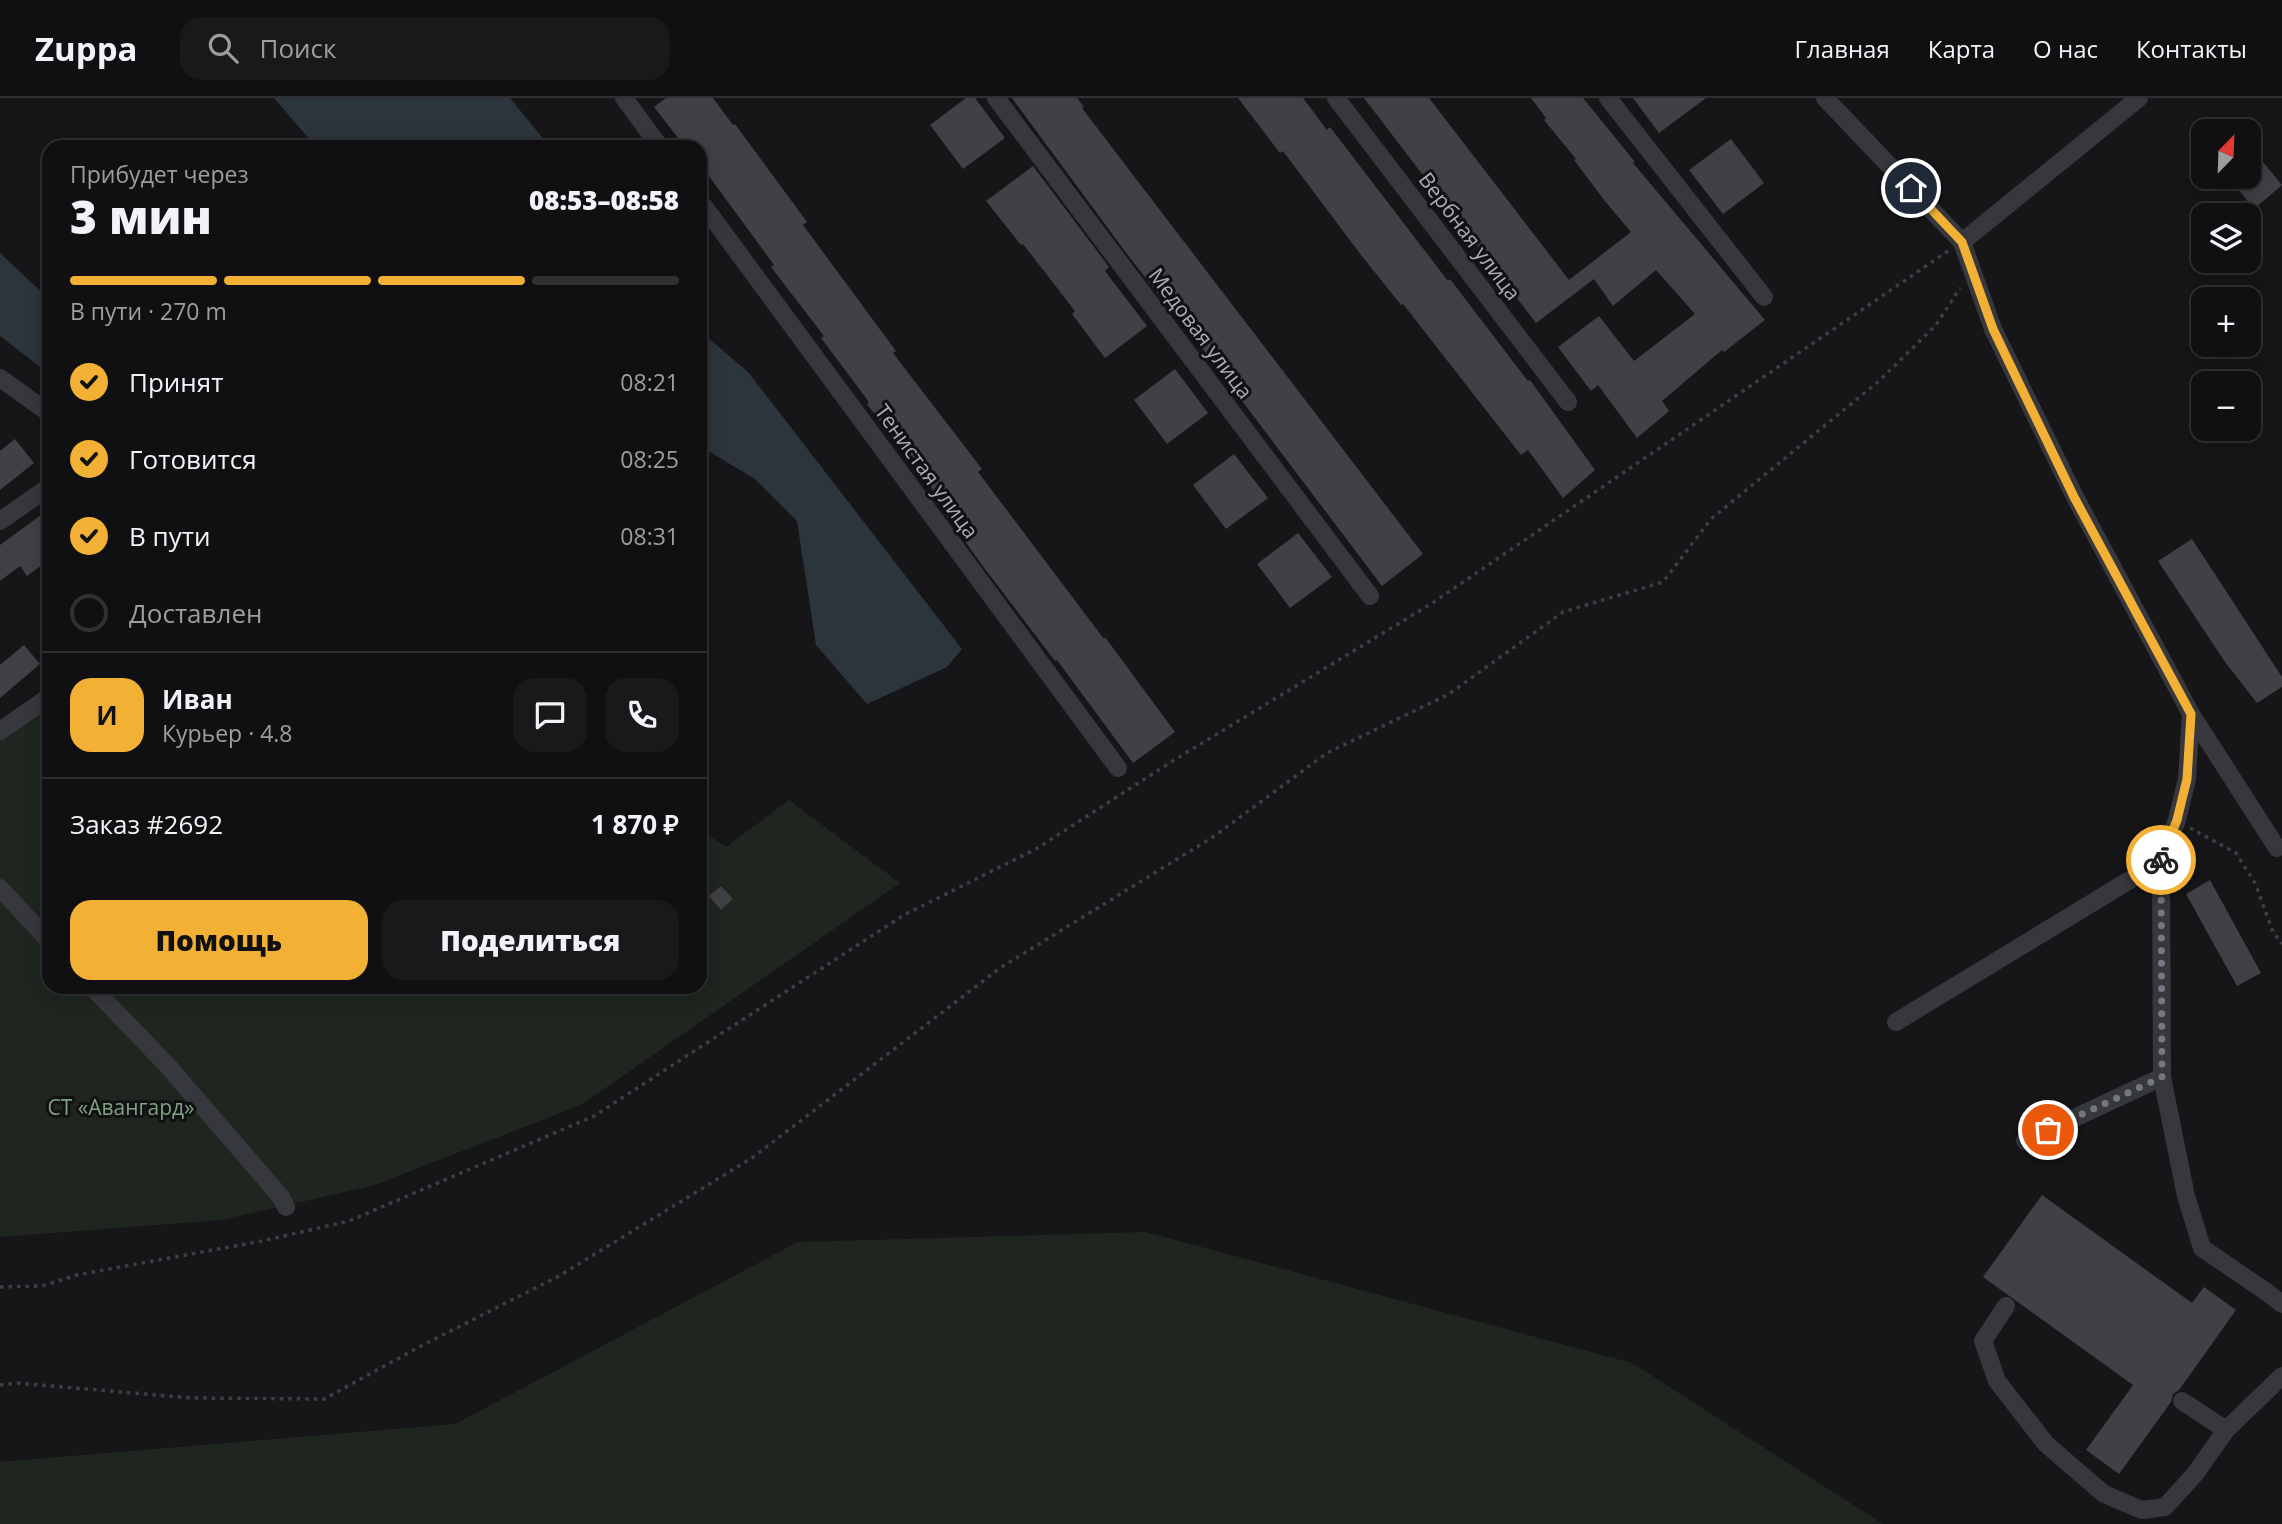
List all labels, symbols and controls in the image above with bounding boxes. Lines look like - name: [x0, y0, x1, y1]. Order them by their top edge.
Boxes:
- search box: [180, 17, 670, 80]
- text: Zuppa: [35, 26, 138, 71]
- icon: search: [204, 29, 242, 67]
- text: Поиск: [260, 30, 336, 66]
- text: Главная: [1795, 32, 1890, 65]
- text: Карта: [1928, 32, 1995, 65]
- text: О нас: [2033, 32, 2098, 65]
- text: Контакты: [2136, 32, 2247, 65]
- north arrow: [2191, 119, 2261, 189]
- map controls: [2191, 119, 2261, 441]
- text: Прибудет через: [70, 158, 249, 190]
- pin: [1881, 158, 1941, 218]
- street label: Вербная улица: [1413, 166, 1527, 306]
- icon: home: [1892, 169, 1930, 207]
- text: 08:53–08:58: [529, 182, 679, 218]
- text: 3 мин: [70, 185, 212, 247]
- button: layers: [2191, 203, 2261, 273]
- street label: Медовая улица: [1143, 262, 1259, 404]
- button: +: [2191, 287, 2261, 357]
- text: В пути · 270 m: [70, 295, 227, 327]
- icon: check: [70, 363, 108, 401]
- text: Принят: [129, 364, 223, 400]
- text: 08:21: [620, 366, 679, 398]
- button: −: [2191, 371, 2261, 441]
- street label: Тенистая улица: [869, 398, 985, 544]
- icon: check: [70, 440, 108, 478]
- text: Готовится: [129, 441, 257, 477]
- text: 08:25: [620, 443, 679, 475]
- icon: check: [70, 517, 108, 555]
- text: В пути: [129, 518, 210, 554]
- text: 08:31: [620, 520, 679, 552]
- text: Доставлен: [129, 595, 262, 631]
- button: chat: [513, 678, 587, 752]
- button: phone: [605, 678, 679, 752]
- text: Иван: [162, 681, 233, 717]
- text: И: [96, 697, 118, 733]
- text: Курьер · 4.8: [162, 717, 293, 749]
- text: Заказ #2692: [70, 806, 223, 842]
- text: 1 870 ₽: [591, 806, 679, 842]
- courier: [2126, 825, 2196, 895]
- icon: bike: [2142, 841, 2180, 879]
- button: Помощь: [70, 900, 368, 980]
- button: Поделиться: [382, 900, 679, 980]
- park label: СТ «Авангард»: [48, 1093, 195, 1121]
- pin: [2018, 1100, 2078, 1160]
- icon: bag: [2029, 1111, 2067, 1149]

